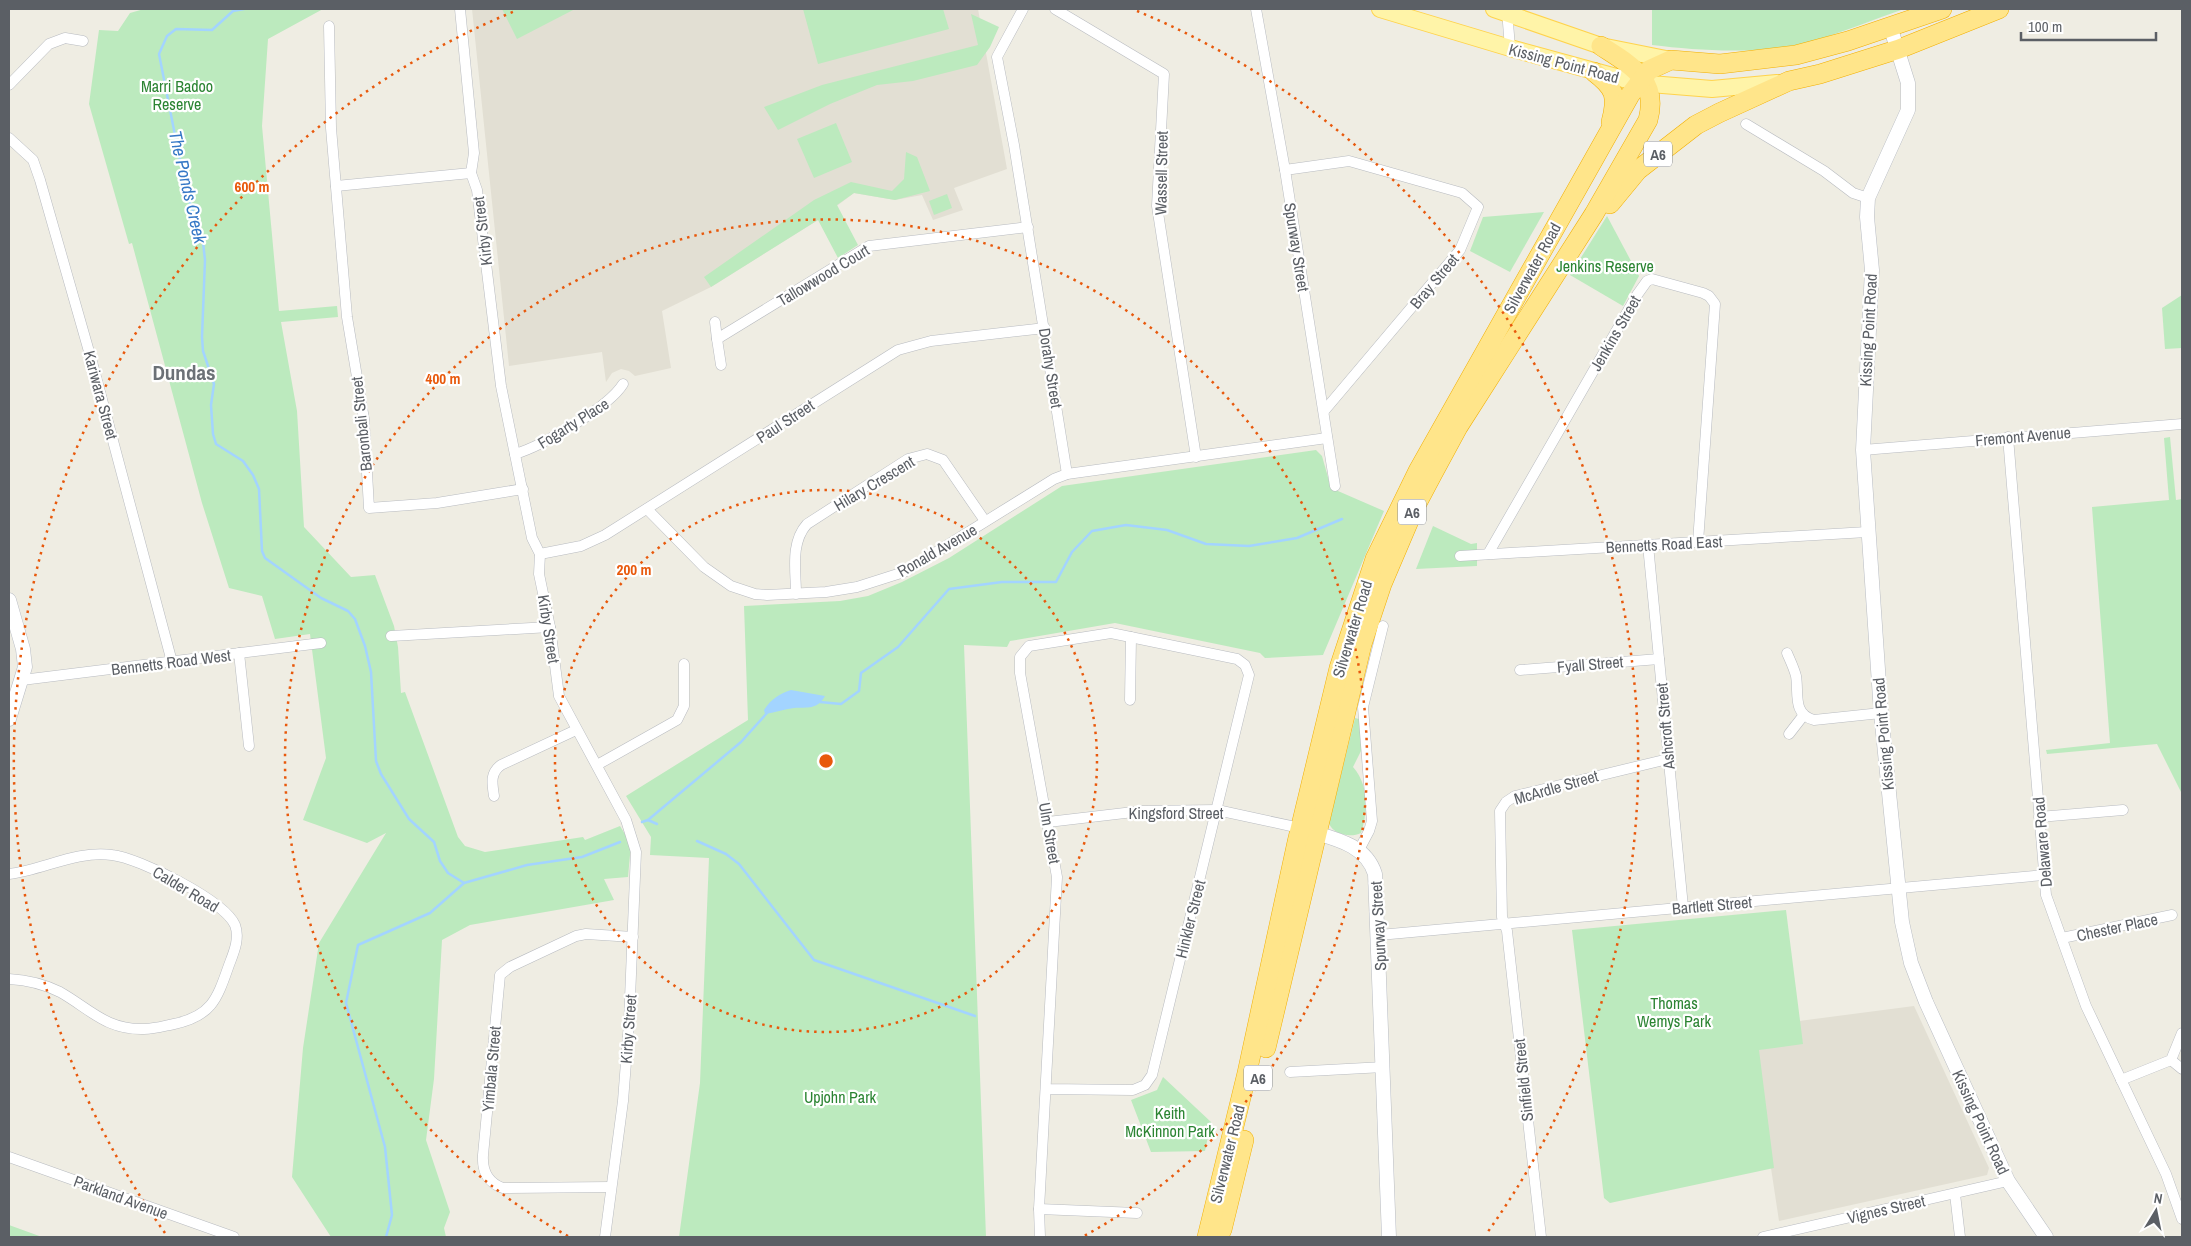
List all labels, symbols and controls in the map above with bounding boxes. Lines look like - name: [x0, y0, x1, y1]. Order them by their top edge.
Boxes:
- scale bar: [2021, 10, 2156, 42]
- text: 100 m: [2028, 16, 2062, 37]
- street label: Kissing Point Road: [1507, 38, 1621, 88]
- park label: Marri Badoo Reserve: [141, 75, 213, 115]
- water label: The Ponds Creek: [163, 128, 213, 246]
- street label: Wassell Street: [1149, 130, 1173, 215]
- road number: A6: [1644, 142, 1672, 166]
- text: 600 m: [235, 176, 269, 197]
- street label: Kirby Street: [467, 195, 497, 267]
- street label: Spurway Street: [1279, 201, 1315, 293]
- street label: Silverwater Road: [1498, 219, 1566, 317]
- street label: Tallowwood Court: [773, 239, 873, 311]
- street label: Bray Street: [1404, 249, 1464, 313]
- park label: Jenkins Reserve: [1556, 255, 1654, 277]
- street label: Kissing Point Road: [1854, 273, 1882, 387]
- street label: Jenkins Street: [1585, 291, 1646, 375]
- street label: Dorahy Street: [1034, 326, 1068, 410]
- street label: Kariwara Street: [79, 348, 124, 442]
- district label: Dundas: [152, 358, 216, 387]
- text: 400 m: [426, 368, 460, 389]
- street label: Baronbali Street: [345, 375, 377, 472]
- street label: Fogarty Place: [533, 392, 613, 454]
- street label: Paul Street: [752, 394, 819, 448]
- street label: Fremont Avenue: [1974, 421, 2072, 451]
- street label: Hilary Crescent: [830, 450, 919, 516]
- road number: A6: [1398, 500, 1426, 524]
- street label: Ronald Avenue: [893, 518, 981, 582]
- street label: Bennetts Road East: [1605, 530, 1723, 558]
- text: 200 m: [617, 559, 651, 580]
- street label: Silverwater Road: [1327, 578, 1377, 680]
- street label: Kirby Street: [533, 593, 565, 665]
- street label: Bennetts Road West: [110, 644, 232, 680]
- street label: Fyall Street: [1556, 650, 1624, 678]
- street label: Kissing Point Road: [1867, 677, 1899, 791]
- street label: Ashcroft Street: [1650, 681, 1680, 771]
- centre of rings: [817, 752, 835, 770]
- street label: McArdle Street: [1511, 764, 1601, 810]
- street label: Delaware Road: [2027, 796, 2057, 888]
- street label: Ulm Street: [1034, 801, 1066, 866]
- street label: Kingsford Street: [1129, 802, 1224, 824]
- street label: Calder Road: [149, 861, 223, 917]
- street label: Hinkler Street: [1170, 877, 1210, 961]
- street label: Spurway Street: [1365, 880, 1391, 971]
- street label: Bartlett Street: [1671, 891, 1753, 919]
- street label: Chester Place: [2074, 908, 2160, 946]
- park label: Thomas Wemys Park: [1637, 992, 1711, 1032]
- street label: Kirby Street: [615, 993, 641, 1064]
- street label: Yimbala Street: [476, 1025, 506, 1113]
- street label: Sinfield Street: [1508, 1037, 1538, 1123]
- road number: A6: [1244, 1066, 1272, 1090]
- street label: Kissing Point Road: [1947, 1066, 2015, 1178]
- park label: Upjohn Park: [804, 1086, 877, 1108]
- park label: Keith McKinnon Park: [1125, 1102, 1215, 1142]
- street label: Silverwater Road: [1204, 1103, 1250, 1205]
- street label: Parkland Avenue: [71, 1170, 171, 1224]
- north arrow: [2131, 1186, 2181, 1236]
- street label: Vignes Street: [1845, 1189, 1927, 1229]
- text: N: [2153, 1189, 2164, 1208]

